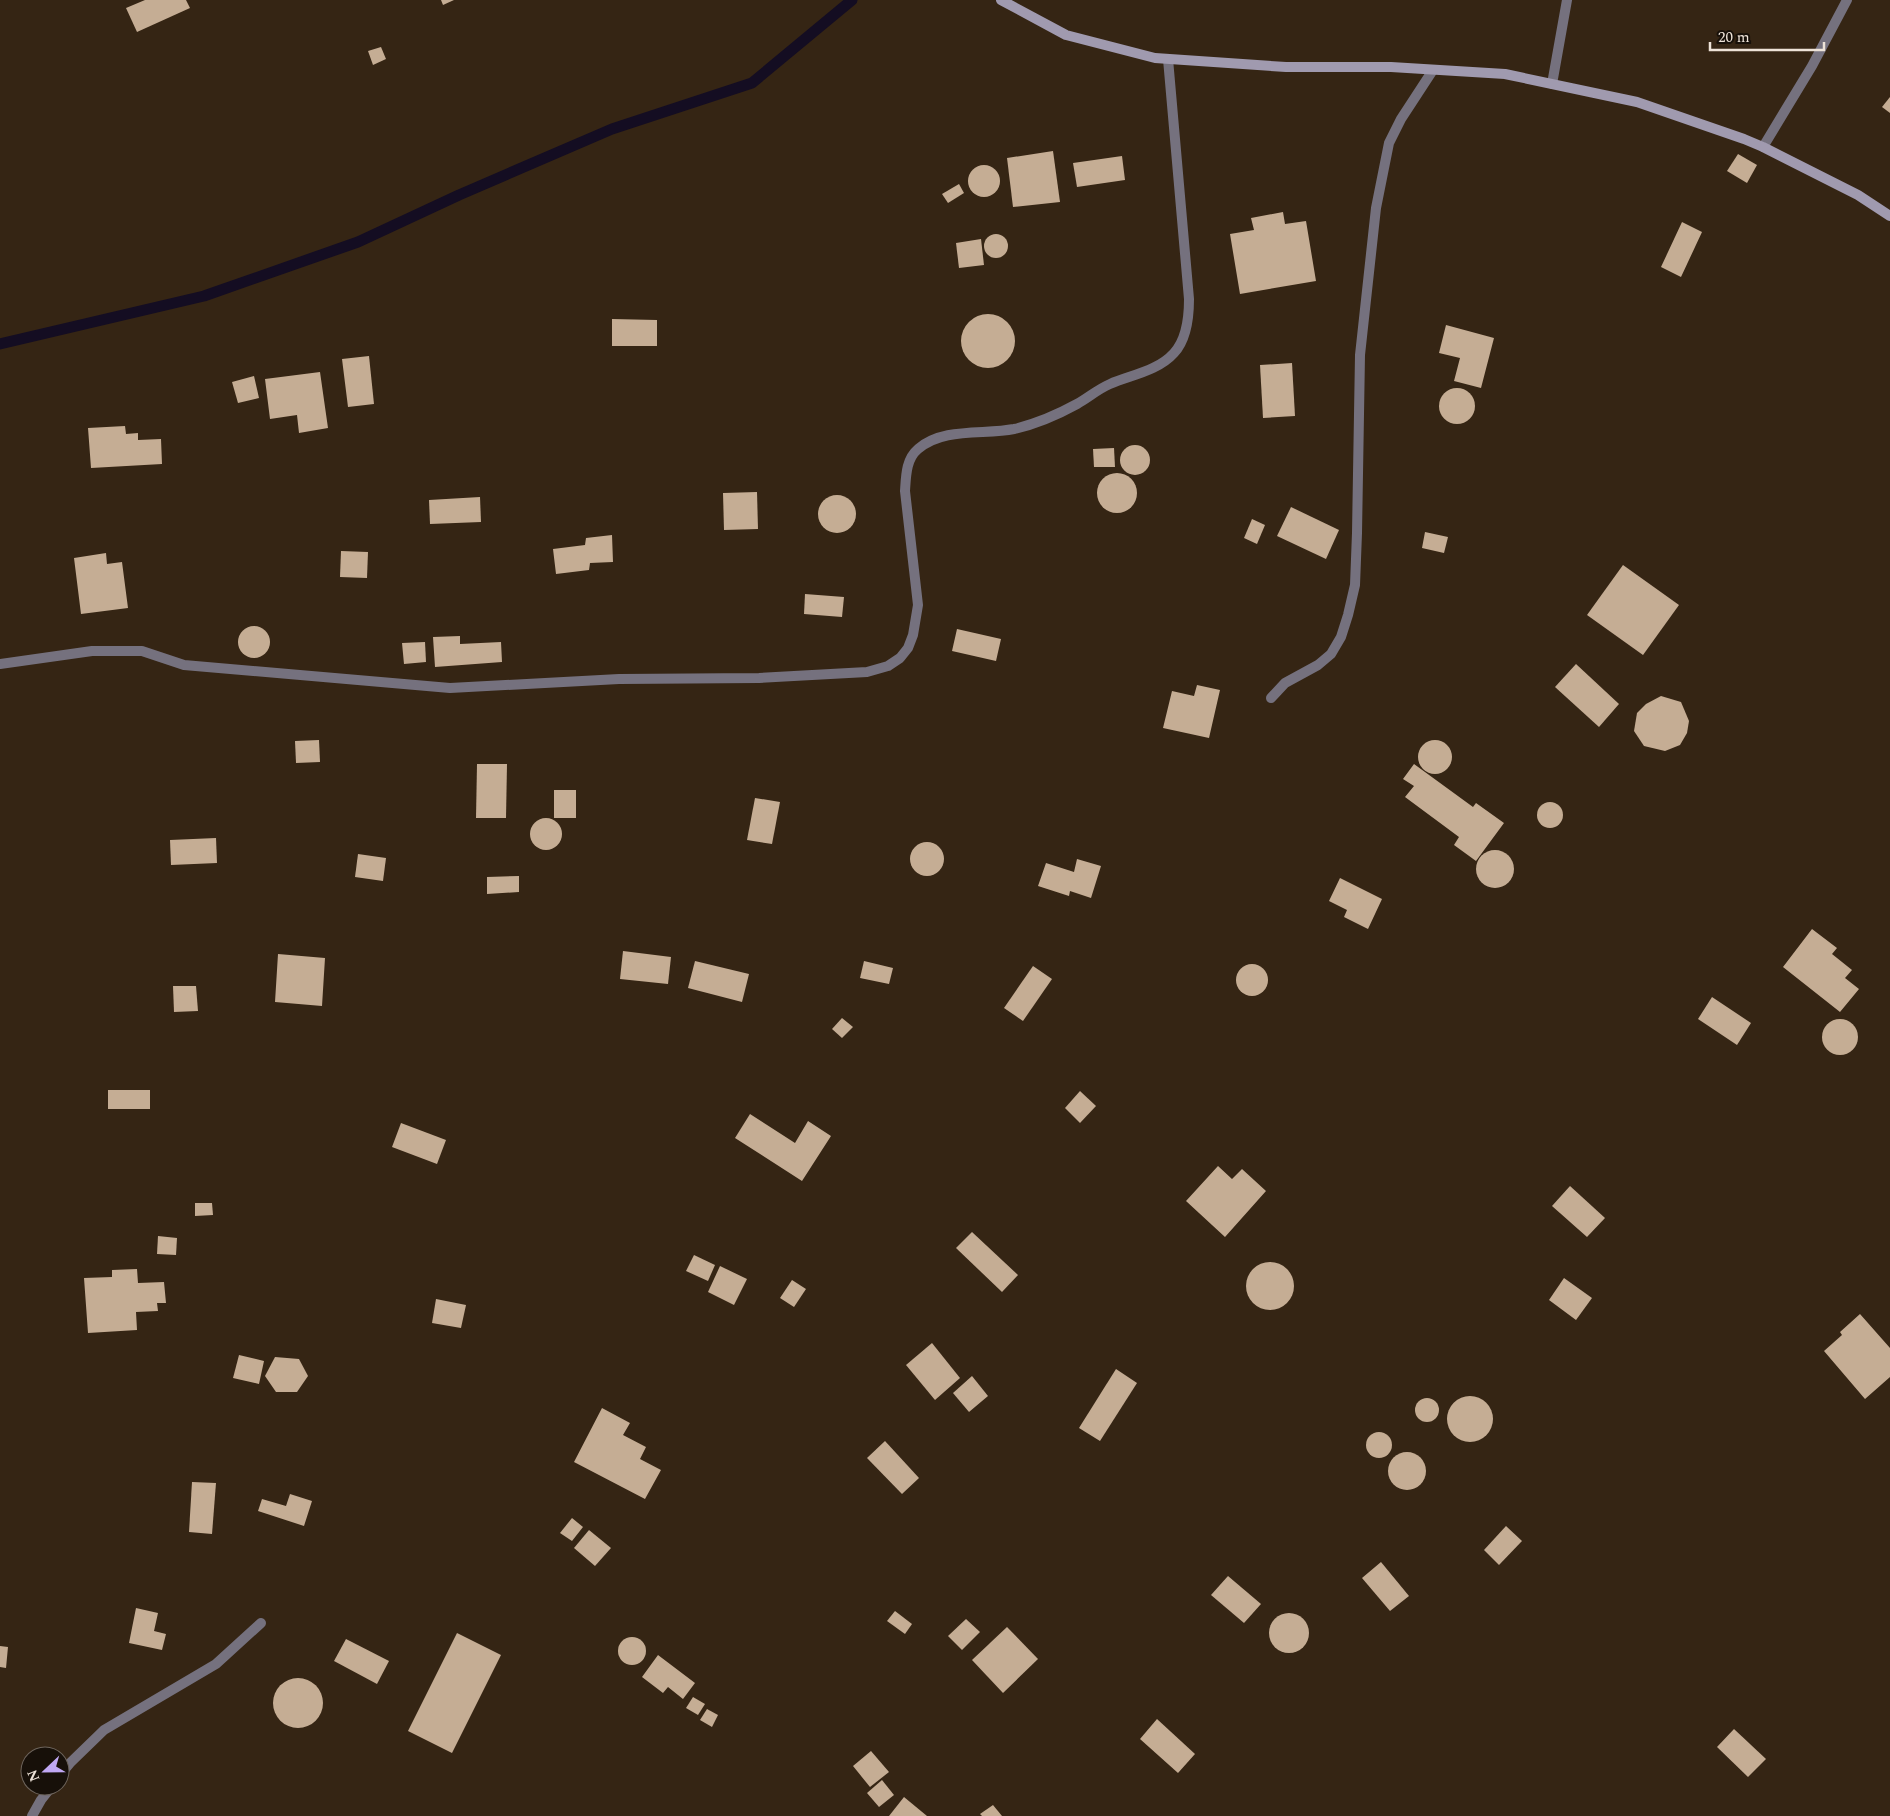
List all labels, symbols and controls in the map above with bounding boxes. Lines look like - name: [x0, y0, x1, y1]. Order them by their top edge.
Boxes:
- scale bar: [1710, 20, 1824, 52]
- text: 20 m: [1718, 26, 1750, 49]
- north arrow: [20, 1746, 70, 1796]
- text: N: [22, 1766, 45, 1785]

